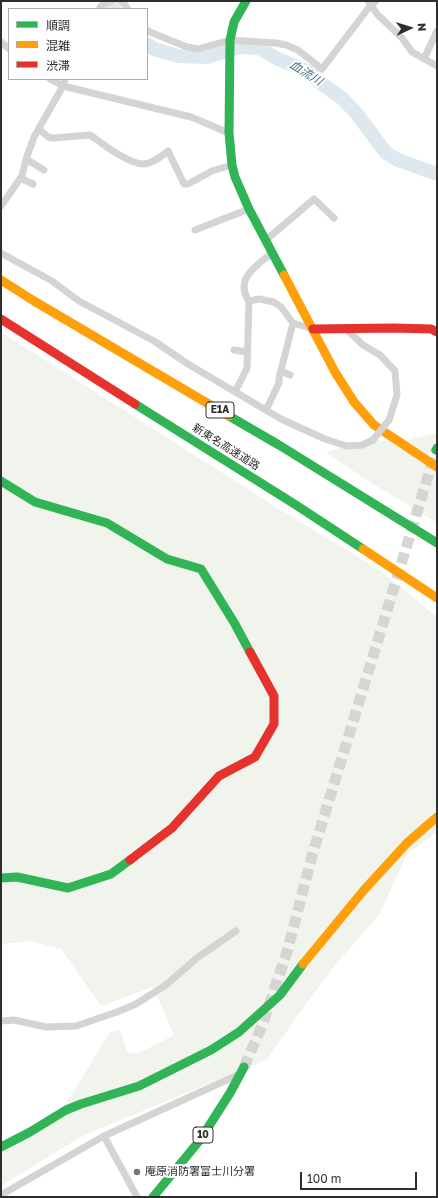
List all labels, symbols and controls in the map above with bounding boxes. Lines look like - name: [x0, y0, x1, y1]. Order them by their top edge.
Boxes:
- legend: [8, 8, 148, 80]
- north arrow: [390, 8, 430, 48]
- text: 順調: [46, 18, 70, 33]
- text: N: [416, 22, 429, 32]
- text: 混雑: [46, 38, 70, 53]
- water label: 血流川: [287, 57, 325, 89]
- text: 渋滞: [46, 58, 70, 73]
- road number: E1A: [206, 402, 234, 418]
- street label: 新東名高速道路: [190, 421, 262, 473]
- road number: 10: [193, 1127, 213, 1143]
- scale bar: [302, 1164, 419, 1190]
- place label: 庵原消防署富士川分署: [145, 1165, 255, 1179]
- marker: 庵原消防署富士川分署: [132, 1167, 142, 1177]
- text: 100 m: [307, 1171, 341, 1186]

